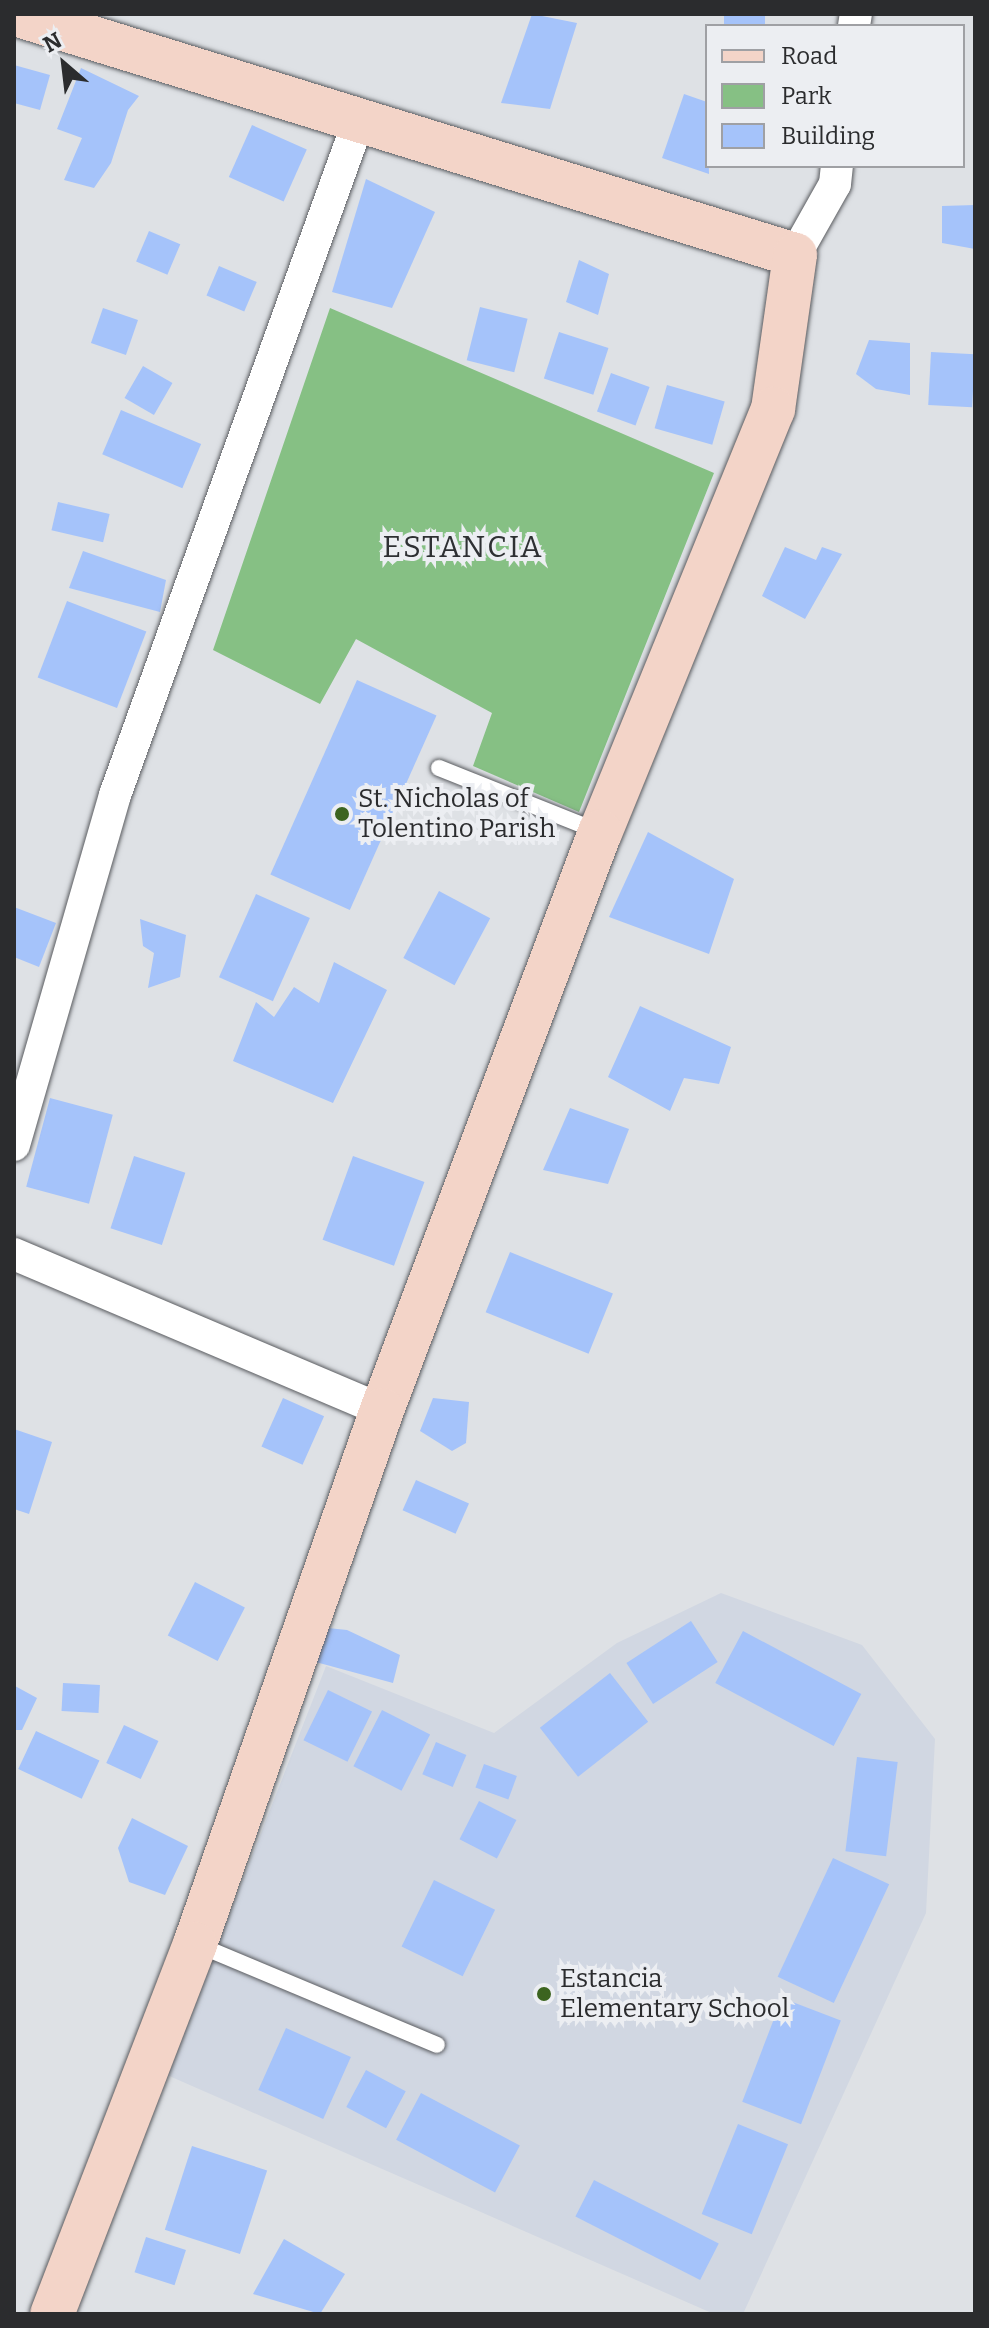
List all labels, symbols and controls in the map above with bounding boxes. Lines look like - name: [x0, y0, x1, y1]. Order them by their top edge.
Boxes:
- north arrow: [24, 24, 104, 104]
- legend: [705, 24, 965, 168]
- text: N: [39, 26, 66, 58]
- text: Road: [781, 42, 837, 70]
- text: Park: [781, 82, 832, 110]
- text: Building: [781, 122, 875, 150]
- district label: ESTANCIA: [382, 529, 544, 565]
- place label: St. Nicholas of Tolentino Parish: [358, 783, 555, 844]
- marker: St. Nicholas of Tolentino Parish: [333, 805, 351, 823]
- place label: Estancia Elementary School: [560, 1963, 789, 2024]
- marker: Estancia Elementary School: [535, 1985, 553, 2003]

